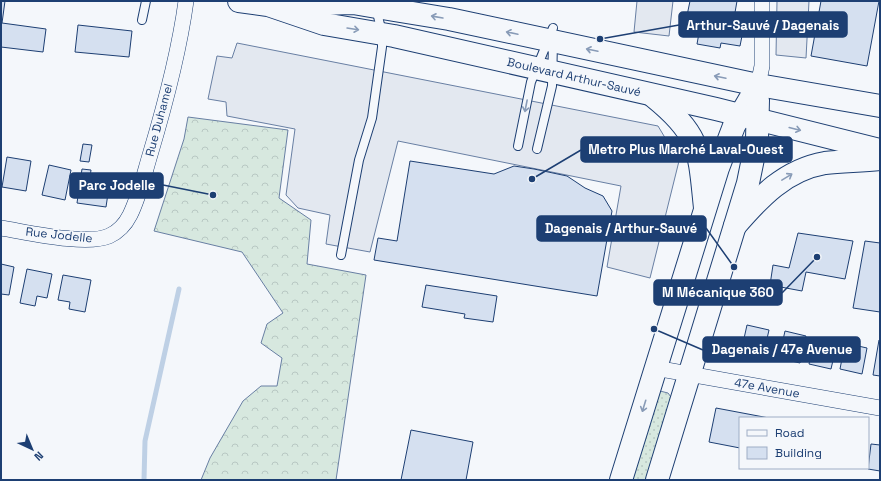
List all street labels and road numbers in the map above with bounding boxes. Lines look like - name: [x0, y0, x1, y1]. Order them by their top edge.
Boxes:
- street label: Boulevard Arthur-Sauvé: [505, 54, 643, 100]
- street label: Rue Duhamel: [142, 82, 176, 158]
- street label: Rue Jodelle: [25, 224, 93, 246]
- street label: 47e Avenue: [733, 374, 801, 402]

